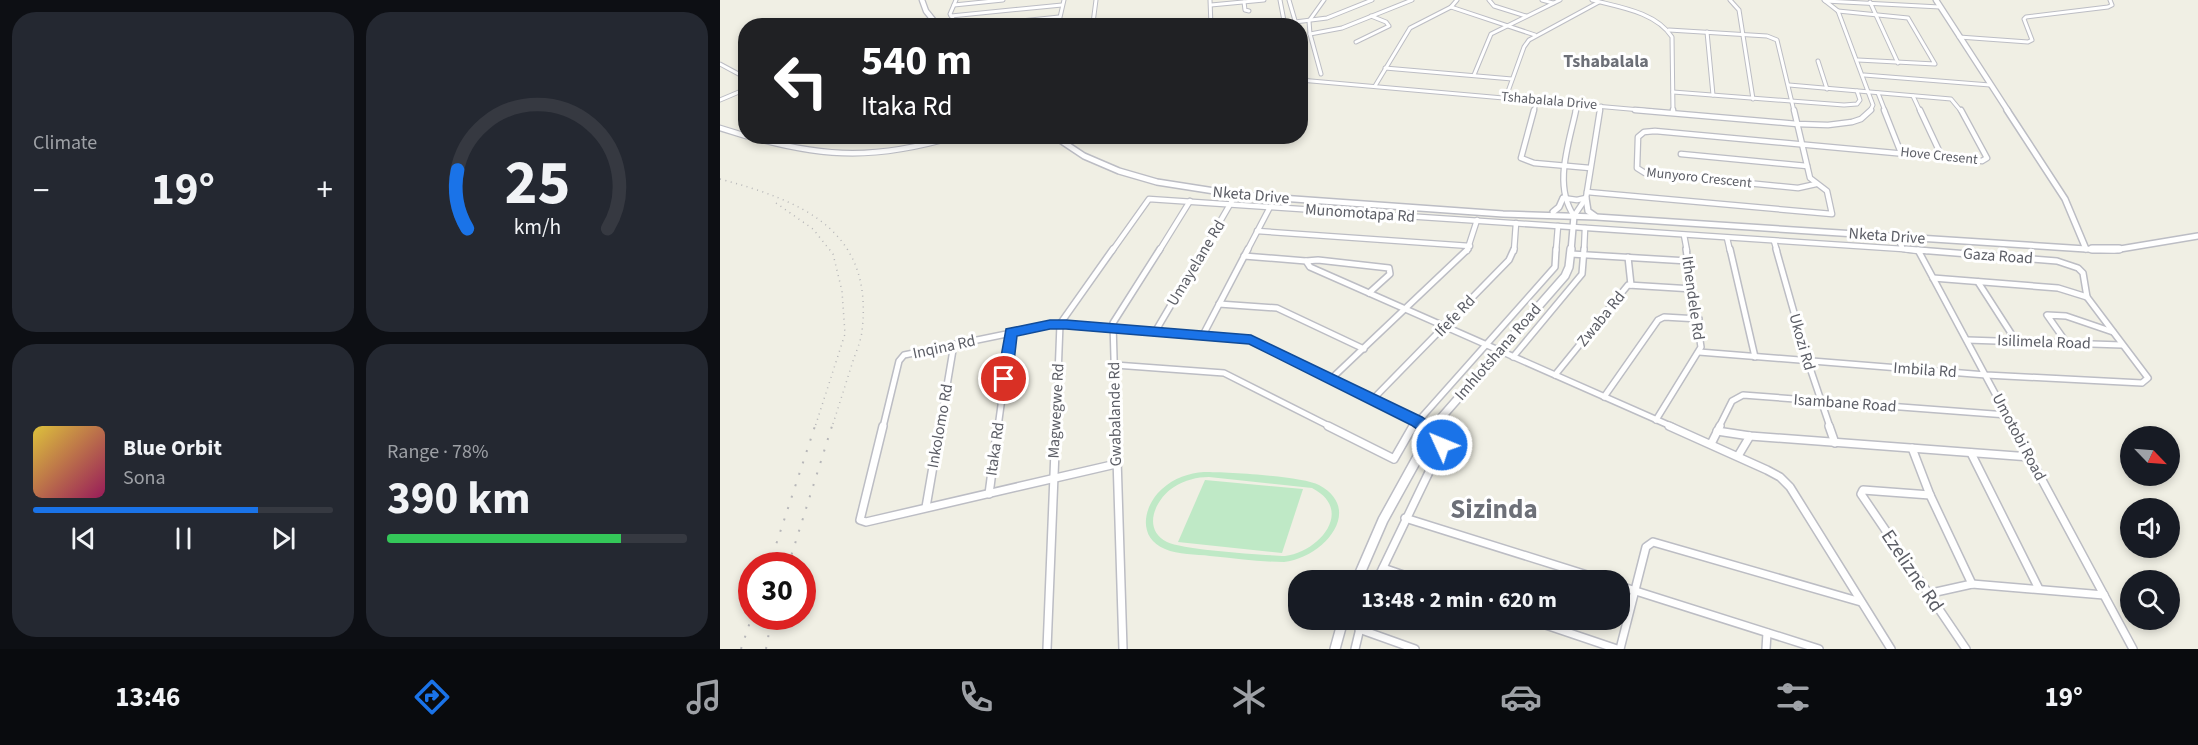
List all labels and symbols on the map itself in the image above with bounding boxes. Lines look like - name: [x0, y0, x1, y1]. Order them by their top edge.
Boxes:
- district label: Tshabalala: [1563, 49, 1649, 74]
- street label: Tshabalala Drive: [1500, 87, 1598, 115]
- street label: Hove Cresent: [1899, 142, 1979, 170]
- street label: Munyoro Crescent: [1645, 163, 1753, 193]
- street label: Nketa Drive: [1212, 181, 1290, 209]
- street label: Munomotapa Rd: [1304, 198, 1416, 228]
- street label: Umayelane Rd: [1162, 216, 1230, 310]
- street label: Nketa Drive: [1848, 222, 1926, 250]
- street label: Gaza Road: [1962, 243, 2034, 269]
- street label: Ithendele Rd: [1676, 254, 1710, 342]
- street label: Zwaba Rd: [1572, 287, 1630, 351]
- street label: Ifefe Rd: [1430, 290, 1480, 342]
- street label: Imhlotshana Road: [1450, 299, 1546, 405]
- street label: Ukozi Rd: [1783, 311, 1821, 373]
- street label: Isilimela Road: [1997, 329, 2091, 355]
- street label: Inqina Rd: [911, 330, 977, 364]
- pin: [978, 353, 1029, 404]
- street label: Imbila Rd: [1893, 357, 1957, 383]
- street label: Gwabalande Rd: [1103, 361, 1127, 467]
- street label: Magwegwe Rd: [1043, 363, 1069, 459]
- street label: Inkolomo Rd: [922, 382, 958, 470]
- street label: Isambane Road: [1793, 388, 1897, 418]
- street label: Umotobi Road: [1987, 389, 2051, 485]
- position arrow: [1410, 413, 1474, 477]
- street label: Itaka Rd: [980, 421, 1010, 477]
- north arrow: [2120, 426, 2180, 486]
- district label: Sizinda: [1450, 490, 1538, 529]
- street label: Ezelizne Rd: [1874, 524, 1950, 618]
- speed limit sign: 30: [738, 552, 816, 630]

